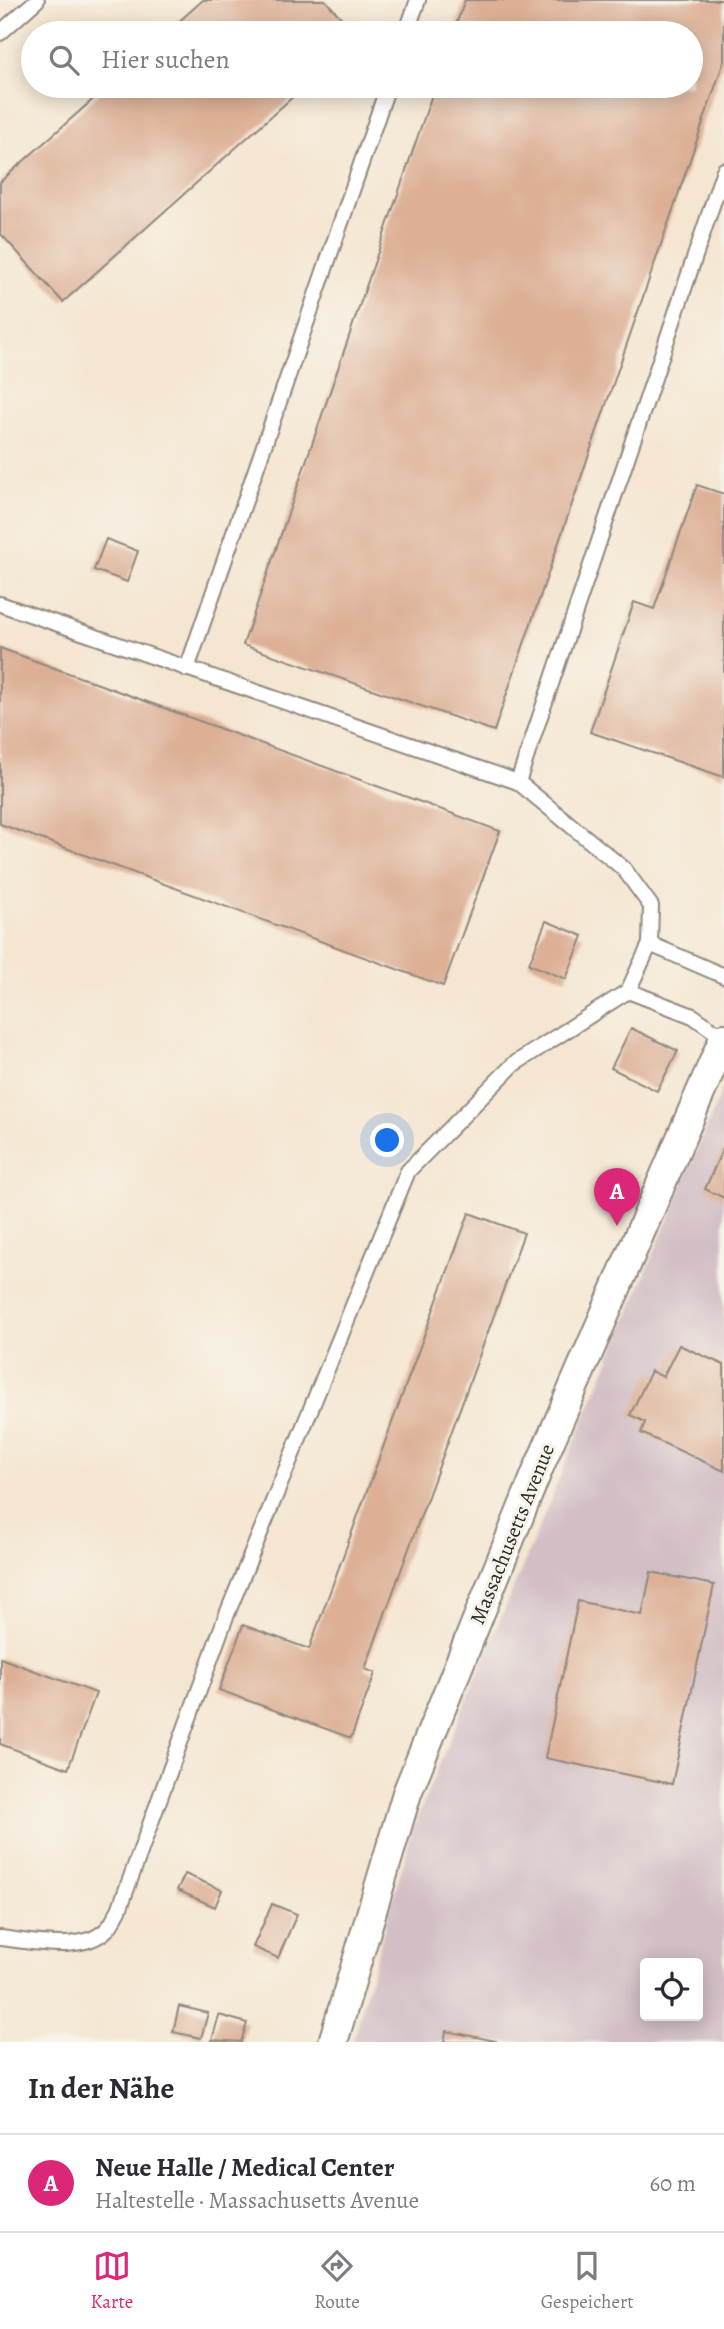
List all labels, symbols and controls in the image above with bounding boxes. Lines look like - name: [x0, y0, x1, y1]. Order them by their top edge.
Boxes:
- search box: [21, 21, 703, 98]
- icon: search: [45, 41, 83, 79]
- text: Hier suchen: [101, 42, 230, 77]
- your location: [370, 1123, 404, 1157]
- pin: A: [594, 1168, 640, 1226]
- street label: Massachusetts Avenue: [463, 1440, 561, 1628]
- map controls: [640, 1958, 703, 2021]
- button: locate: [640, 1958, 703, 2021]
- text: In der Nähe: [28, 2068, 174, 2108]
- text: Neue Halle / Medical Center: [95, 2150, 394, 2185]
- text: A: [44, 2168, 58, 2199]
- text: 60 m: [649, 2168, 696, 2199]
- text: Haltestelle · Massachusetts Avenue: [95, 2185, 419, 2216]
- tab: Karte: [91, 2247, 133, 2315]
- tab: Route: [314, 2247, 360, 2315]
- tab: Gespeichert: [541, 2247, 633, 2315]

